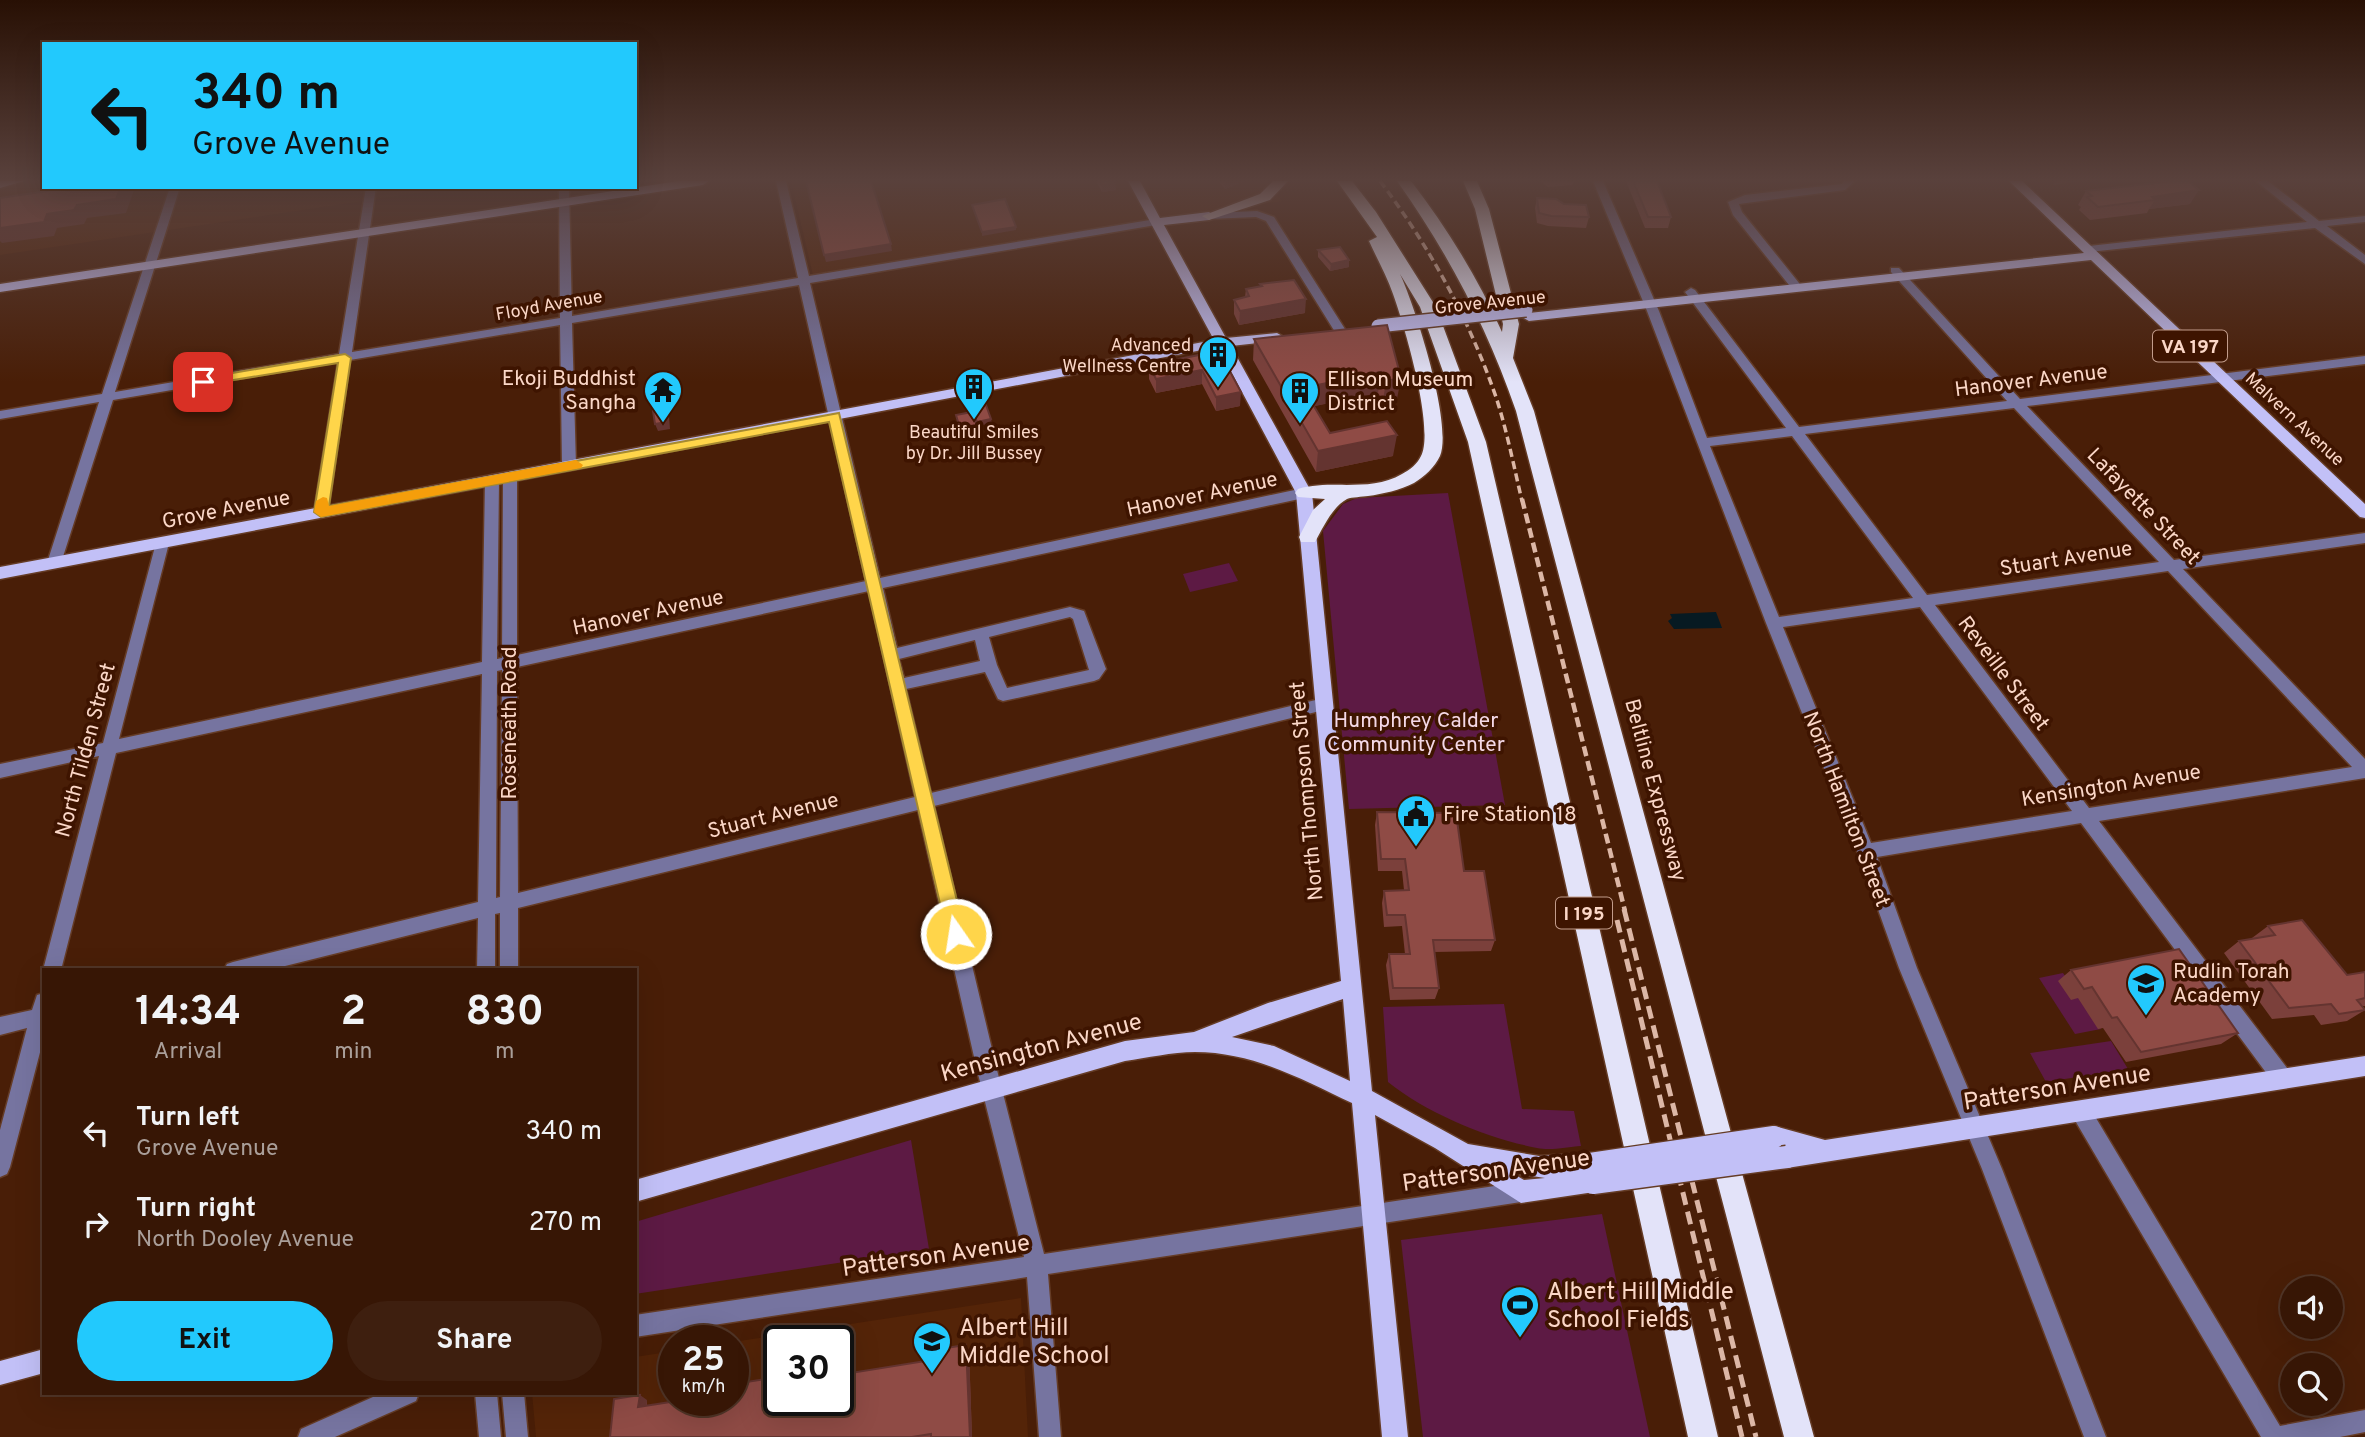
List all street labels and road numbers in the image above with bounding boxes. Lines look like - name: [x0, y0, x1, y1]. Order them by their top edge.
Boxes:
- street label: Floyd Avenue: [494, 286, 604, 327]
- street label: Grove Avenue: [1434, 286, 1547, 321]
- road number: VA 197: [2153, 330, 2227, 362]
- street label: Hanover Avenue: [1953, 359, 2109, 404]
- street label: Malvern Avenue: [2239, 368, 2349, 472]
- street label: Lafayette Street: [2080, 443, 2206, 571]
- street label: Hanover Avenue: [1124, 466, 1280, 525]
- street label: Grove Avenue: [160, 485, 293, 536]
- street label: Stuart Avenue: [1998, 536, 2134, 583]
- street label: Hanover Avenue: [570, 584, 726, 643]
- street label: Reveille Street: [1951, 611, 2055, 737]
- street label: Roseneath Road: [497, 646, 524, 800]
- street label: North Tilden Street: [50, 660, 123, 841]
- street label: North Thompson Street: [1284, 680, 1331, 902]
- street label: Beltline Expressway: [1617, 696, 1692, 885]
- street label: North Hamilton Street: [1796, 708, 1895, 911]
- street label: Kensington Avenue: [2020, 759, 2203, 814]
- street label: Stuart Avenue: [705, 787, 842, 846]
- road number: I 195: [1556, 897, 1612, 928]
- street label: Kensington Avenue: [938, 1008, 1145, 1090]
- street label: Patterson Avenue: [1961, 1059, 2153, 1119]
- street label: Patterson Avenue: [1400, 1144, 1592, 1200]
- street label: Patterson Avenue: [840, 1229, 1032, 1285]

